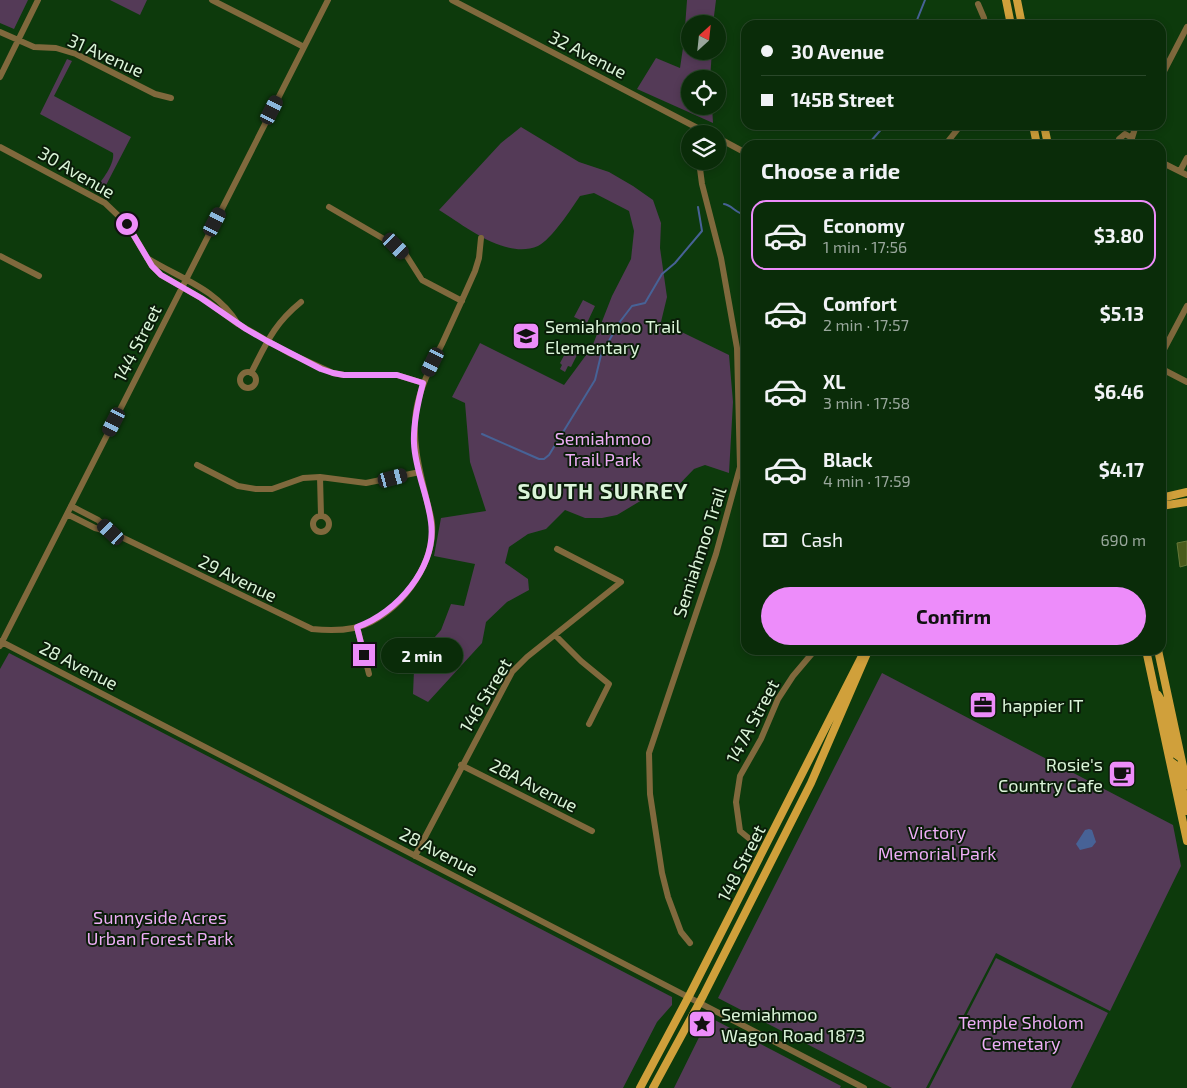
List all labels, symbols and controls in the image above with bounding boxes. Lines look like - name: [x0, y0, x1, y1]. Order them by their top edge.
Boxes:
- north arrow: [681, 15, 726, 60]
- map controls: [681, 15, 726, 170]
- street label: 32 Avenue: [546, 25, 630, 83]
- street label: 31 Avenue: [64, 28, 148, 82]
- text: 30 Avenue: [791, 40, 884, 63]
- button: locate: [681, 70, 726, 115]
- text: 145B Street: [791, 88, 894, 111]
- car: [258, 93, 285, 127]
- button: layers: [681, 125, 726, 170]
- street label: 30 Avenue: [35, 141, 119, 203]
- text: Choose a ride: [761, 157, 900, 183]
- car: [201, 205, 228, 239]
- route start: [116, 213, 138, 235]
- icon: car: [763, 213, 808, 258]
- text: Economy: [823, 214, 905, 237]
- text: $3.80: [1094, 224, 1144, 247]
- car: [380, 230, 411, 262]
- text: 1 min · 17:56: [823, 237, 907, 256]
- icon: car: [763, 291, 808, 336]
- text: Comfort: [823, 292, 897, 315]
- street label: 144 Street: [108, 301, 166, 385]
- text: $5.13: [1100, 302, 1144, 325]
- place label: Semiahmoo Trail Elementary: [545, 315, 681, 358]
- text: 2 min · 17:57: [823, 315, 909, 334]
- school or university icon: Semiahmoo Trail Elementary: [511, 321, 541, 351]
- car: [419, 345, 446, 379]
- icon: car: [763, 369, 808, 414]
- text: XL: [823, 370, 845, 393]
- text: $6.46: [1094, 380, 1144, 403]
- text: 3 min · 17:58: [823, 393, 910, 412]
- car: [100, 405, 127, 439]
- park label: Semiahmoo Trail Park: [555, 427, 651, 470]
- icon: car: [763, 447, 808, 492]
- text: Black: [823, 448, 873, 471]
- text: $4.17: [1099, 458, 1144, 481]
- car: [376, 467, 409, 489]
- text: 4 min · 17:59: [823, 471, 911, 490]
- district label: SOUTH SURREY: [518, 477, 688, 503]
- street label: Semiahmoo Trail: [668, 483, 731, 620]
- car: [94, 516, 127, 548]
- icon: cash: [761, 526, 789, 554]
- text: Cash: [801, 528, 843, 551]
- text: 690 m: [1100, 530, 1146, 549]
- street label: 29 Avenue: [195, 550, 281, 606]
- button: Confirm: [761, 587, 1146, 645]
- street label: 28 Avenue: [36, 636, 122, 694]
- callout: 2 min: [382, 638, 464, 672]
- route end: [353, 644, 375, 666]
- text: 2 min: [402, 646, 442, 665]
- street label: 146 Street: [454, 654, 516, 736]
- street label: 147A Street: [721, 675, 783, 767]
- office icon: happier IT: [968, 690, 998, 720]
- place label: happier IT: [1002, 694, 1084, 716]
- street label: 28A Avenue: [486, 753, 582, 817]
- place label: Rosie's Country Cafe: [998, 753, 1103, 796]
- cafe icon: Rosie's Country Cafe: [1107, 759, 1137, 789]
- street label: 148 Street: [712, 821, 770, 905]
- park label: Victory Memorial Park: [878, 821, 996, 864]
- street label: 28 Avenue: [396, 822, 482, 880]
- park label: Sunnyside Acres Urban Forest Park: [87, 906, 233, 949]
- place label: Semiahmoo Wagon Road 1873: [721, 1003, 865, 1046]
- place icon: Semiahmoo Wagon Road 1873: [687, 1009, 717, 1039]
- park label: Temple Sholom Cemetary: [958, 1011, 1084, 1054]

